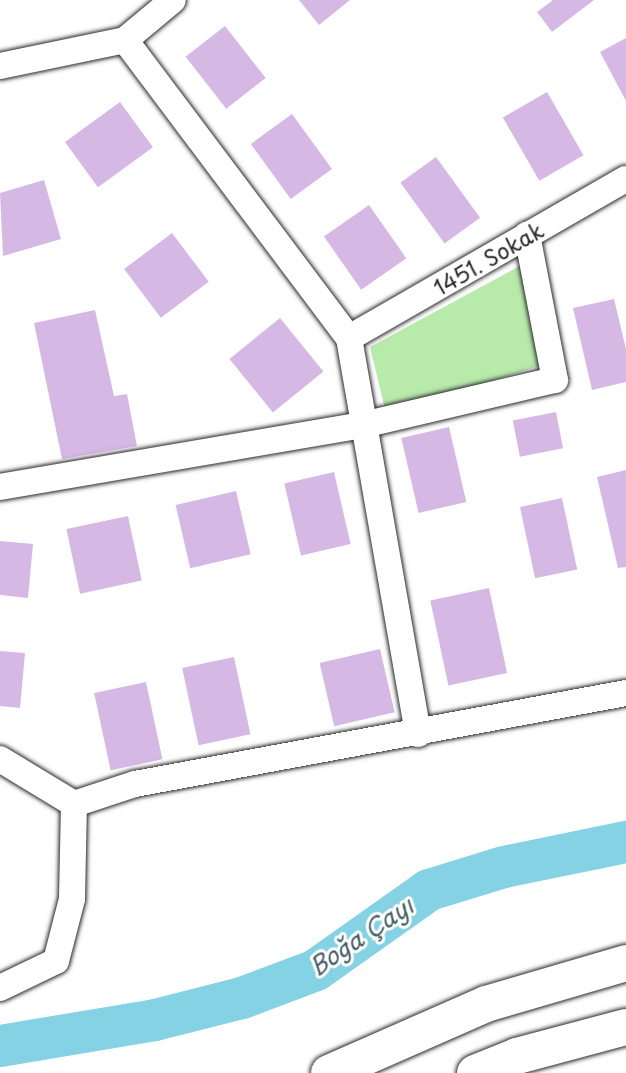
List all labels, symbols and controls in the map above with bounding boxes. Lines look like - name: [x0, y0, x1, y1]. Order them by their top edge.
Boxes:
- street label: 1451. Sokak: [427, 215, 549, 301]
- water label: Boğa Çayı: [304, 891, 418, 981]

